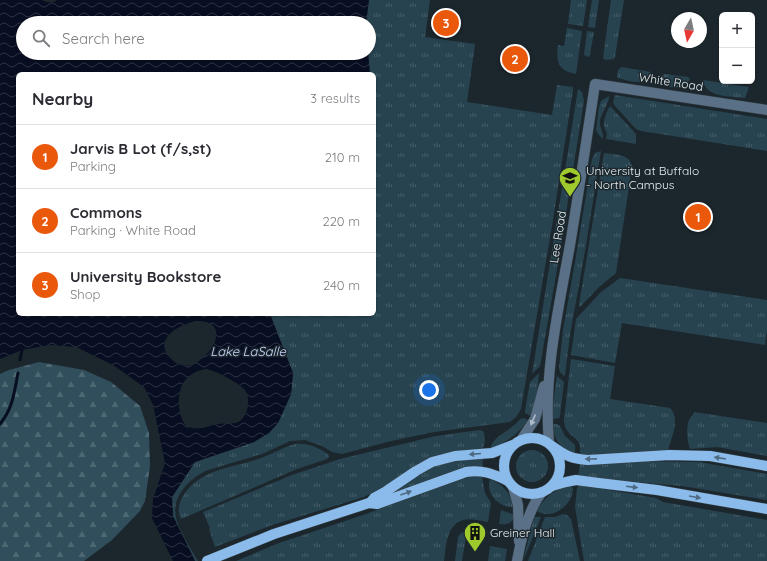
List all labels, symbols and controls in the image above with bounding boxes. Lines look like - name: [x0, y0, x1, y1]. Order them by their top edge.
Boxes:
- pin: 3: [433, 8, 459, 38]
- north arrow: [671, 12, 707, 48]
- map controls: [719, 12, 755, 84]
- button: +: [719, 12, 755, 48]
- search box: [16, 16, 376, 60]
- icon: search: [30, 27, 52, 49]
- text: Search here: [62, 29, 145, 48]
- pin: 2: [502, 44, 528, 74]
- button: −: [719, 48, 755, 84]
- street label: White Road: [638, 69, 704, 94]
- text: Nearby: [32, 88, 93, 109]
- text: 3 results: [310, 90, 360, 106]
- text: Jarvis B Lot (f/s,st): [70, 139, 211, 158]
- text: 1: [42, 149, 48, 165]
- text: 210 m: [325, 149, 360, 165]
- text: Parking: [70, 158, 116, 174]
- place label: University at Buffalo - North Campus: [586, 163, 699, 192]
- school or university icon: University at Buffalo - North Campus: [557, 165, 583, 198]
- pin: 1: [685, 202, 711, 232]
- text: Commons: [70, 203, 142, 222]
- street label: Lee Road: [546, 210, 569, 264]
- text: 2: [41, 213, 49, 229]
- text: 220 m: [322, 213, 360, 229]
- text: Parking · White Road: [70, 222, 196, 238]
- text: University Bookstore: [70, 267, 221, 286]
- text: 3: [42, 277, 48, 293]
- text: 240 m: [323, 277, 360, 293]
- text: Shop: [70, 286, 100, 302]
- water label: Lake LaSalle: [210, 343, 286, 359]
- your location: [419, 380, 439, 400]
- one-way arrow: [530, 414, 536, 426]
- one-way arrow: [469, 451, 481, 458]
- one-way arrow: [714, 455, 726, 461]
- one-way arrow: [584, 456, 597, 462]
- one-way arrow: [626, 484, 638, 490]
- one-way arrow: [401, 490, 413, 496]
- one-way arrow: [689, 494, 701, 500]
- building icon: Greiner Hall: [462, 520, 488, 553]
- place label: Greiner Hall: [490, 525, 555, 540]

